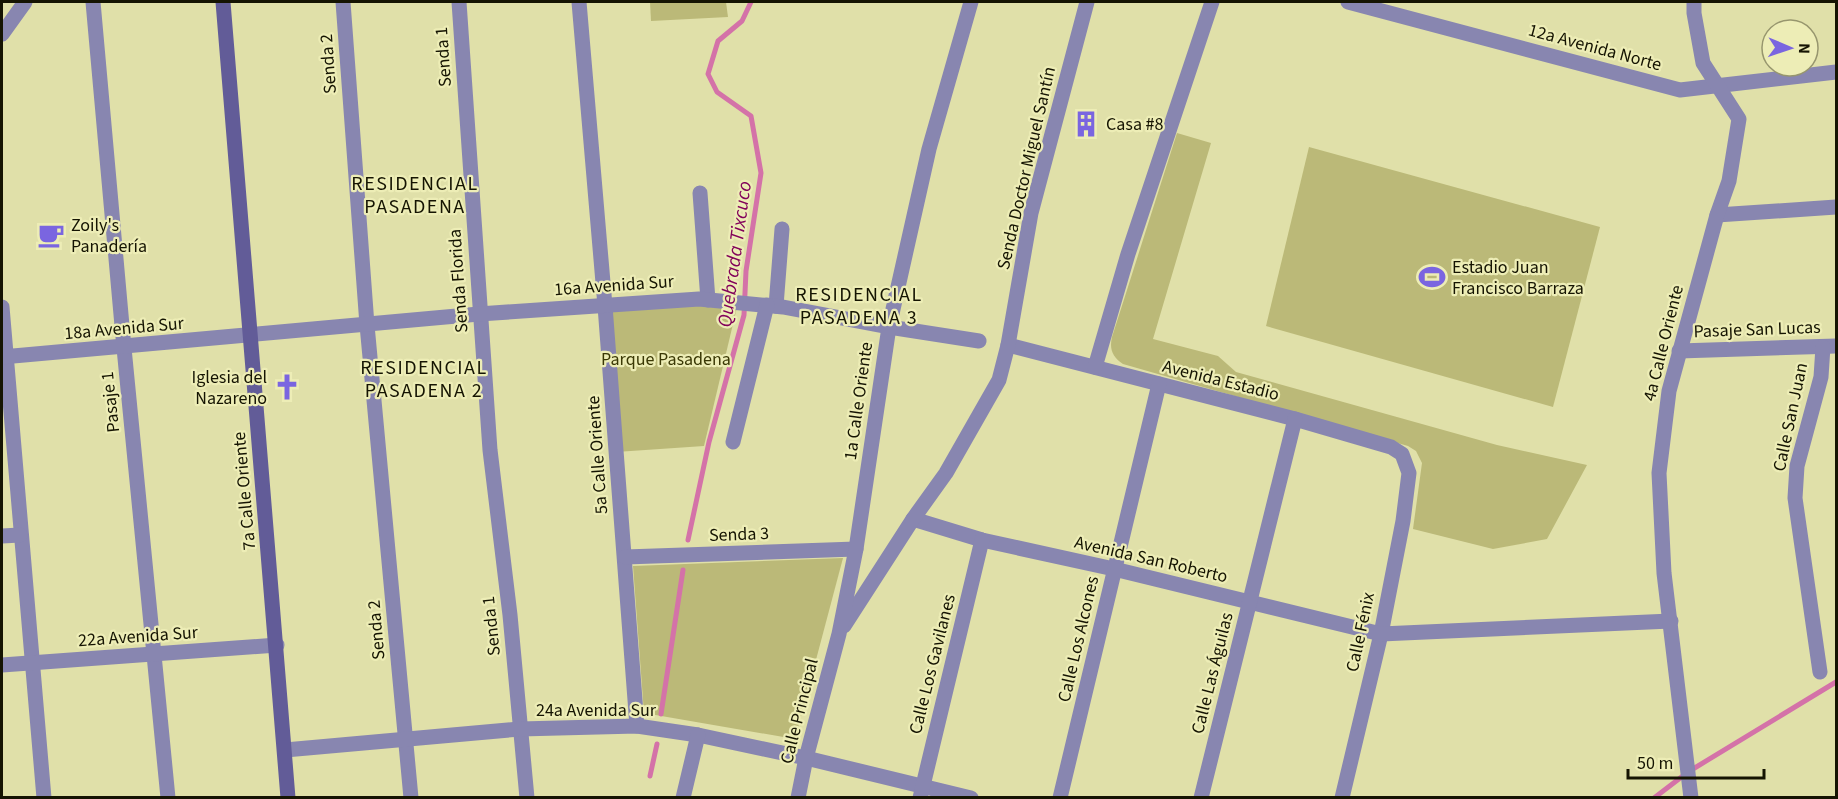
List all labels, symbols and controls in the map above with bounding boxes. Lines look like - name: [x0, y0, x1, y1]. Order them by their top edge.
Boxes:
- street label: 12a Avenida Norte: [1526, 18, 1664, 77]
- north arrow: [1760, 18, 1820, 78]
- street label: Senda 1: [429, 26, 458, 88]
- street label: Senda 2: [314, 33, 343, 95]
- text: N: [1793, 43, 1815, 54]
- street label: Senda Doctor Miguel Santín: [991, 64, 1062, 272]
- building icon: Casa #8: [1071, 109, 1101, 139]
- place label: Casa #8: [1106, 112, 1164, 137]
- district label: RESIDENCIAL PASADENA: [351, 170, 479, 221]
- water label: Quebrada Tixcuco: [711, 179, 759, 329]
- place label: Zoily's Panadería: [71, 213, 147, 259]
- cafe icon: Zoily's Panadería: [36, 220, 66, 250]
- street label: Senda Florida: [442, 228, 475, 334]
- place label: Estadio Juan Francisco Barraza: [1452, 255, 1584, 301]
- sports icon: Estadio Juan Francisco Barraza: [1417, 262, 1447, 292]
- street label: 16a Avenida Sur: [553, 269, 676, 302]
- district label: RESIDENCIAL PASADENA 3: [795, 281, 923, 332]
- street label: 4a Calle Oriente: [1637, 282, 1690, 404]
- street label: 18a Avenida Sur: [63, 311, 186, 346]
- street label: Pasaje San Lucas: [1693, 315, 1821, 344]
- street label: 1a Calle Oriente: [838, 340, 879, 462]
- park label: Parque Pasadena: [601, 347, 731, 372]
- district label: RESIDENCIAL PASADENA 2: [360, 354, 488, 405]
- street label: Avenida Estadio: [1160, 354, 1282, 407]
- street label: Calle San Juan: [1767, 360, 1814, 474]
- place label: Iglesia del Nazareno: [192, 365, 267, 411]
- street label: Pasaje 1: [95, 370, 126, 434]
- church icon: Iglesia del Nazareno: [272, 372, 302, 402]
- street label: 5a Calle Oriente: [581, 395, 614, 515]
- street label: 7a Calle Oriente: [227, 431, 262, 551]
- street label: Senda 3: [709, 521, 769, 548]
- street label: Avenida San Roberto: [1072, 530, 1230, 589]
- street label: Calle Los Alcones: [1052, 574, 1105, 705]
- street label: Calle Fénix: [1340, 590, 1381, 674]
- street label: Calle Los Gavilanes: [903, 592, 962, 737]
- street label: Senda 1: [476, 595, 507, 657]
- street label: Senda 2: [361, 599, 392, 661]
- street label: Calle Las Águilas: [1185, 610, 1240, 736]
- street label: 22a Avenida Sur: [77, 620, 200, 653]
- street label: Calle Principal: [774, 656, 825, 766]
- street label: 24a Avenida Sur: [536, 698, 657, 723]
- scale bar: [1628, 742, 1764, 780]
- text: 50 m: [1637, 751, 1673, 776]

